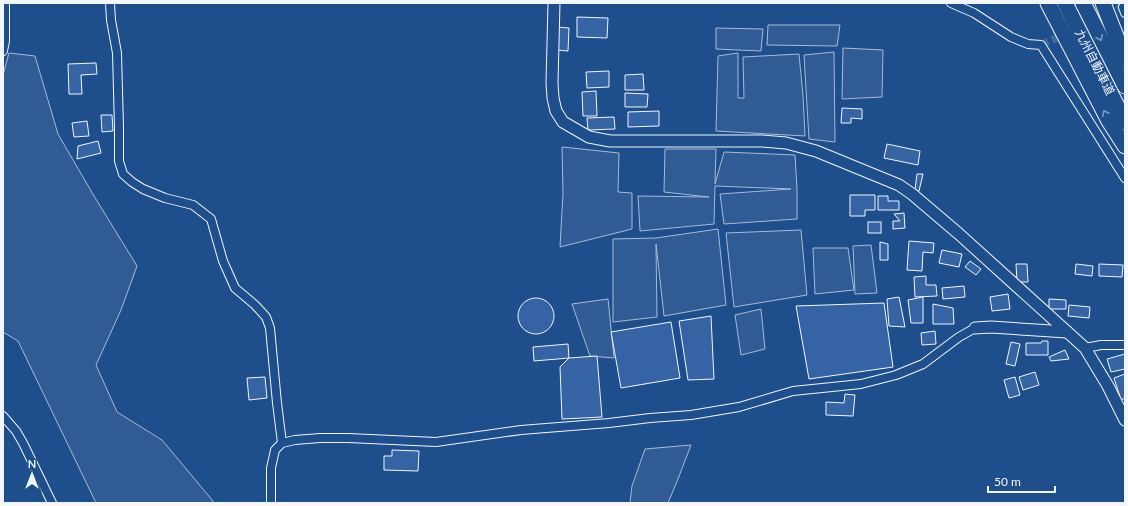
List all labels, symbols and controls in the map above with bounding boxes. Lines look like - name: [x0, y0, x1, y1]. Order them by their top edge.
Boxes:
- street label: 九州自動車道: [1072, 27, 1118, 97]
- one-way arrow: [1096, 34, 1103, 41]
- one-way arrow: [1102, 110, 1109, 117]
- north arrow: [12, 454, 52, 494]
- text: N: [28, 457, 36, 470]
- scale bar: [988, 468, 1055, 494]
- text: 50 m: [994, 474, 1021, 489]

